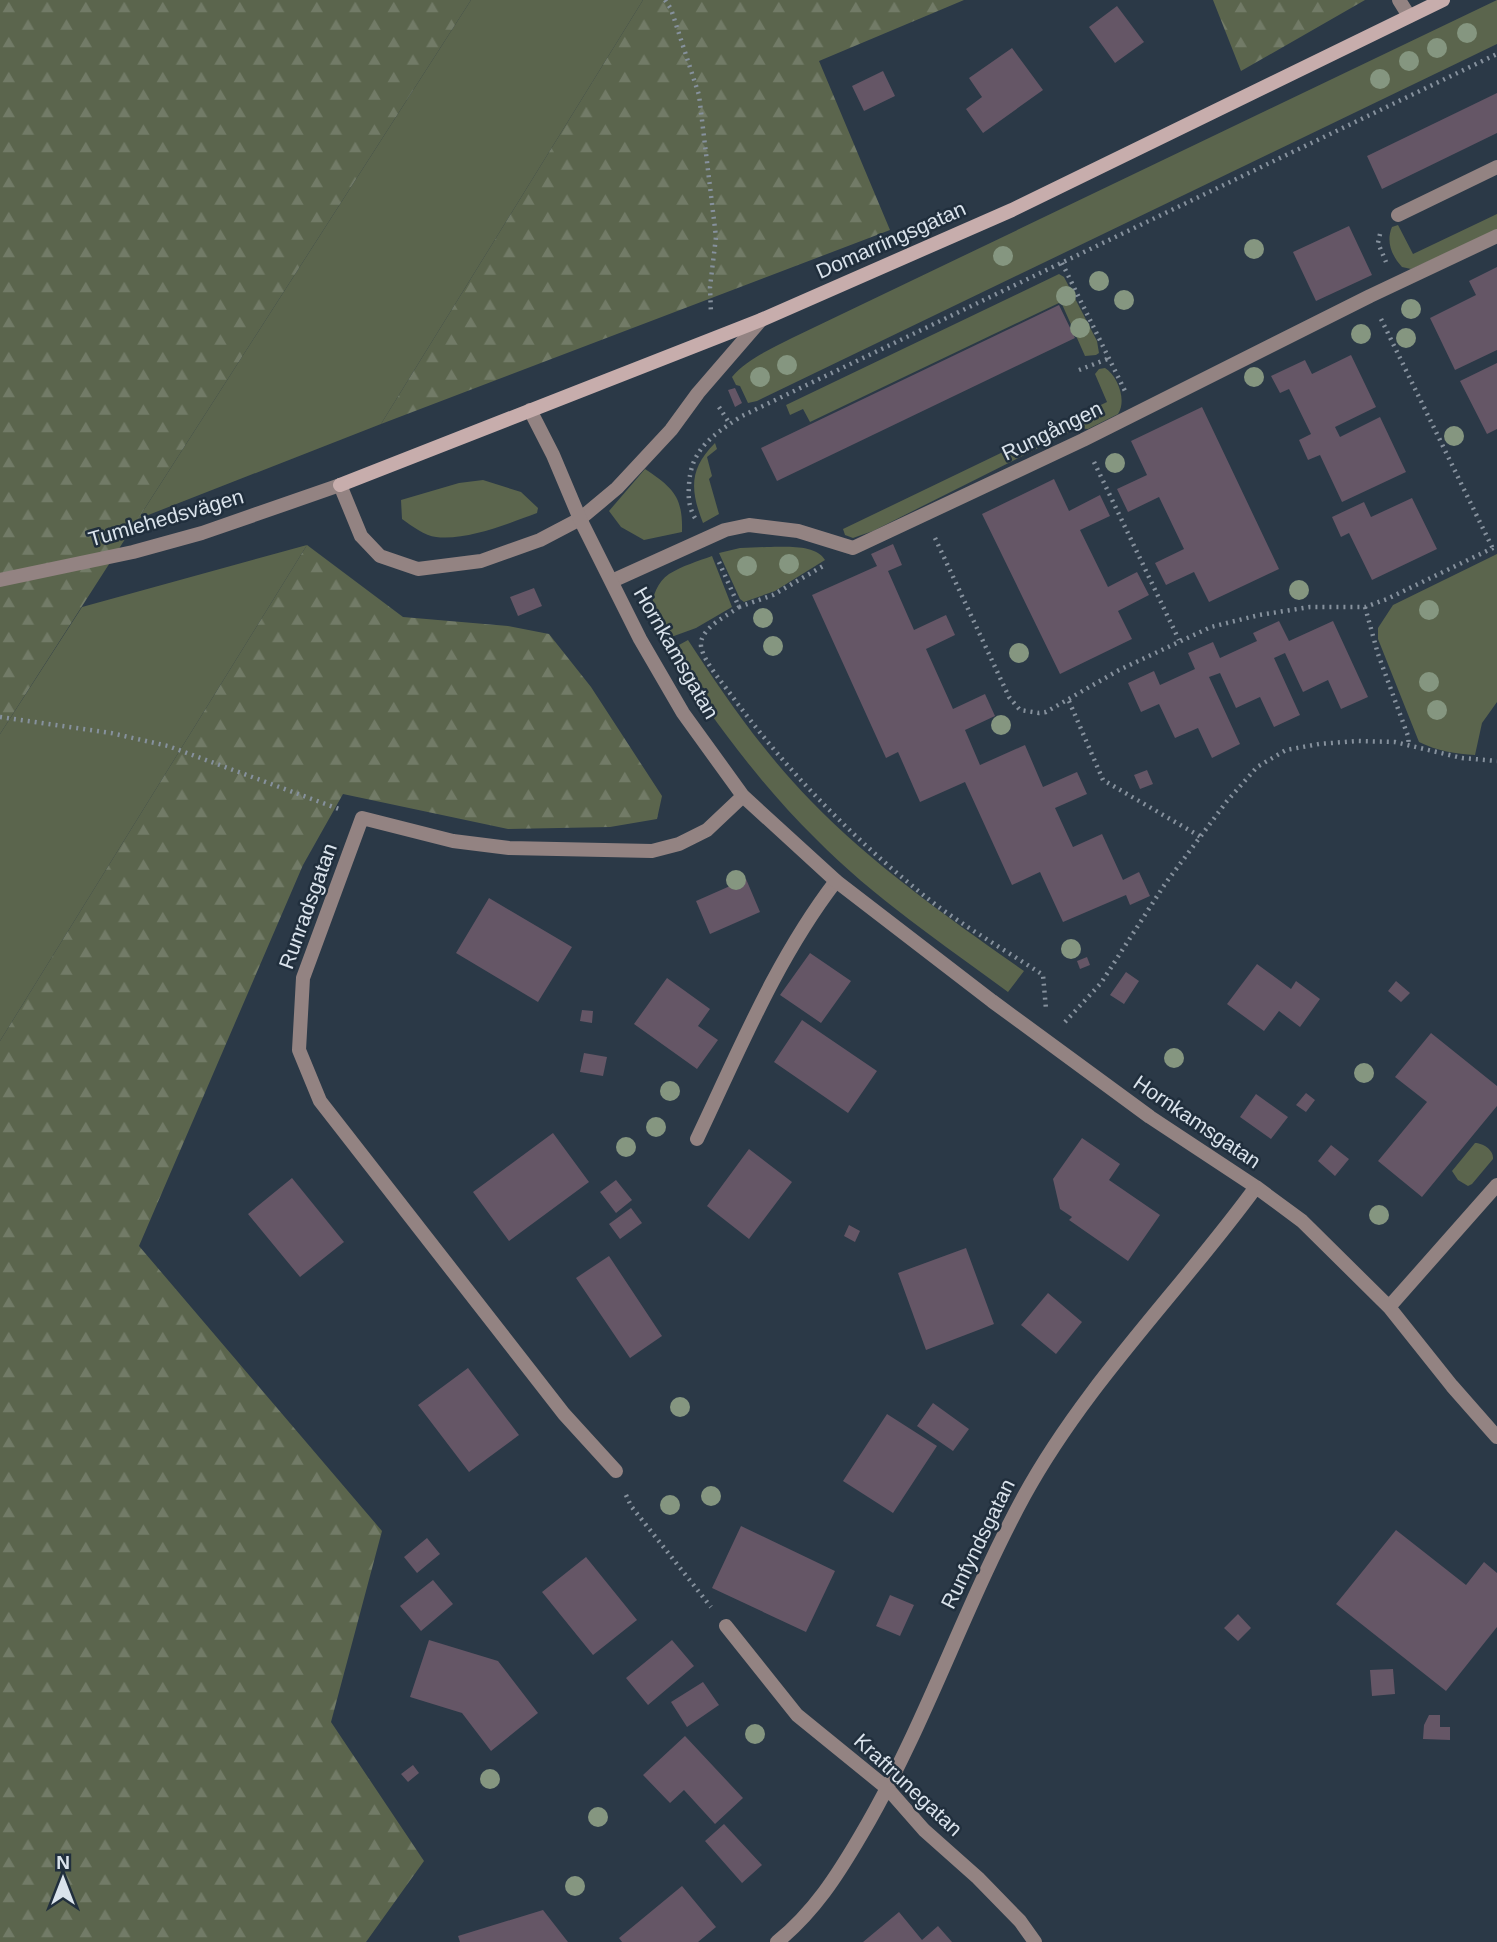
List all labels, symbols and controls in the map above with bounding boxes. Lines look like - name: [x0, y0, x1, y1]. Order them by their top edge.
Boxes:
- street label: Domarringsgatan: [813, 196, 969, 283]
- street label: Rungången: [998, 396, 1106, 465]
- street label: Tumlehedsvägen: [86, 484, 246, 551]
- street label: Hornkamsgatan: [629, 583, 723, 723]
- street label: Runradsgatan: [274, 840, 341, 972]
- street label: Hornkamsgatan: [1129, 1071, 1265, 1173]
- street label: Runfyndsgatan: [936, 1475, 1019, 1612]
- street label: Kraftrunegatan: [850, 1729, 967, 1840]
- north arrow: [28, 1844, 98, 1914]
- text: N: [56, 1852, 70, 1873]

